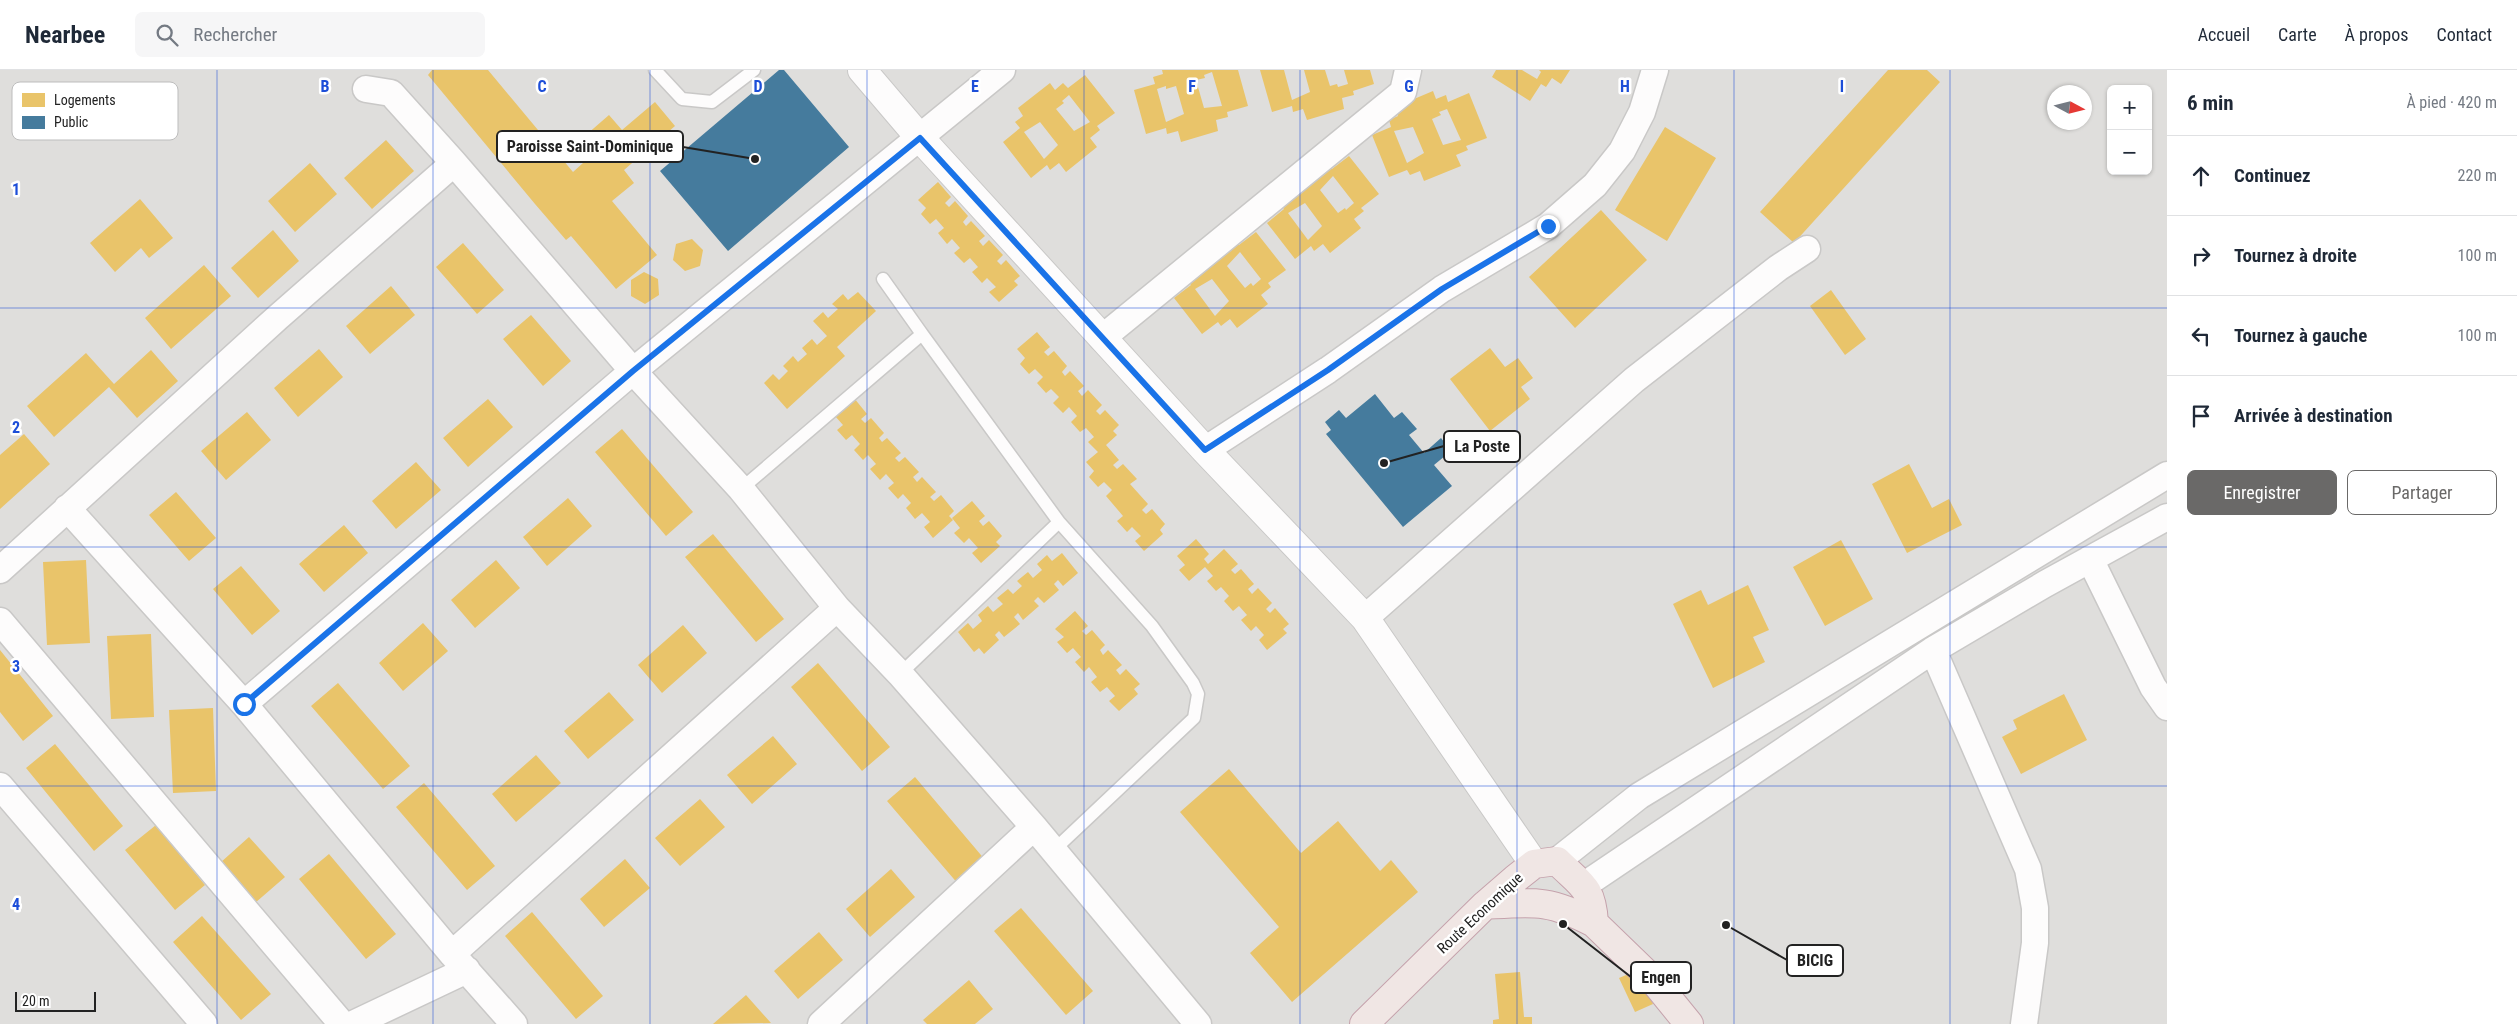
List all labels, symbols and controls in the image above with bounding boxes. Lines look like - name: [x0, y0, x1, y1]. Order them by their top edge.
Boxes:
- search box: [135, 12, 485, 57]
- text: Nearbee: [25, 21, 105, 49]
- icon: search: [153, 21, 181, 49]
- text: Rechercher: [193, 23, 277, 46]
- text: Accueil: [2198, 24, 2250, 45]
- text: Carte: [2278, 24, 2317, 45]
- text: À propos: [2345, 24, 2408, 45]
- text: Contact: [2436, 24, 2492, 45]
- text: B: [321, 77, 330, 96]
- text: C: [537, 77, 547, 96]
- text: D: [753, 77, 763, 96]
- text: E: [971, 77, 979, 96]
- text: F: [1188, 77, 1196, 96]
- text: G: [1404, 77, 1414, 96]
- text: H: [1620, 77, 1630, 96]
- text: I: [1840, 77, 1844, 96]
- legend: [12, 82, 178, 140]
- north arrow: [2047, 85, 2092, 130]
- map controls: [2107, 85, 2152, 175]
- button: +: [2107, 85, 2152, 130]
- text: 6 min: [2187, 91, 2234, 115]
- text: Logements: [54, 92, 116, 108]
- text: À pied · 420 m: [2406, 93, 2497, 112]
- text: Public: [54, 114, 88, 130]
- button: −: [2107, 130, 2152, 175]
- callout: Paroisse Saint-Dominique: [497, 131, 683, 162]
- text: Paroisse Saint-Dominique: [507, 137, 674, 156]
- icon: ahead: [2187, 162, 2215, 190]
- text: Continuez: [2234, 164, 2311, 187]
- text: 220 m: [2458, 166, 2497, 185]
- text: 1: [12, 180, 20, 199]
- route end: [1537, 215, 1560, 238]
- icon: right: [2187, 242, 2215, 270]
- text: Tournez à droite: [2234, 244, 2357, 267]
- text: 100 m: [2458, 246, 2497, 265]
- icon: left: [2187, 322, 2215, 350]
- text: Tournez à gauche: [2234, 324, 2367, 347]
- text: 100 m: [2458, 326, 2497, 345]
- icon: arrive: [2187, 402, 2215, 430]
- text: Arrivée à destination: [2234, 404, 2393, 427]
- text: 2: [12, 418, 20, 437]
- callout: La Poste: [1444, 431, 1520, 462]
- text: La Poste: [1454, 437, 1510, 456]
- button: Enregistrer: [2187, 470, 2337, 515]
- button: Partager: [2347, 470, 2497, 515]
- text: 3: [12, 657, 20, 676]
- route start: [233, 693, 256, 716]
- street label: Route Economique: [1433, 869, 1527, 957]
- text: 4: [12, 895, 20, 914]
- callout: BICIG: [1787, 945, 1843, 976]
- text: BICIG: [1797, 951, 1833, 970]
- callout: Engen: [1631, 962, 1691, 993]
- text: Engen: [1641, 968, 1681, 987]
- scale bar: [15, 989, 96, 1012]
- text: 20 m: [22, 993, 50, 1009]

